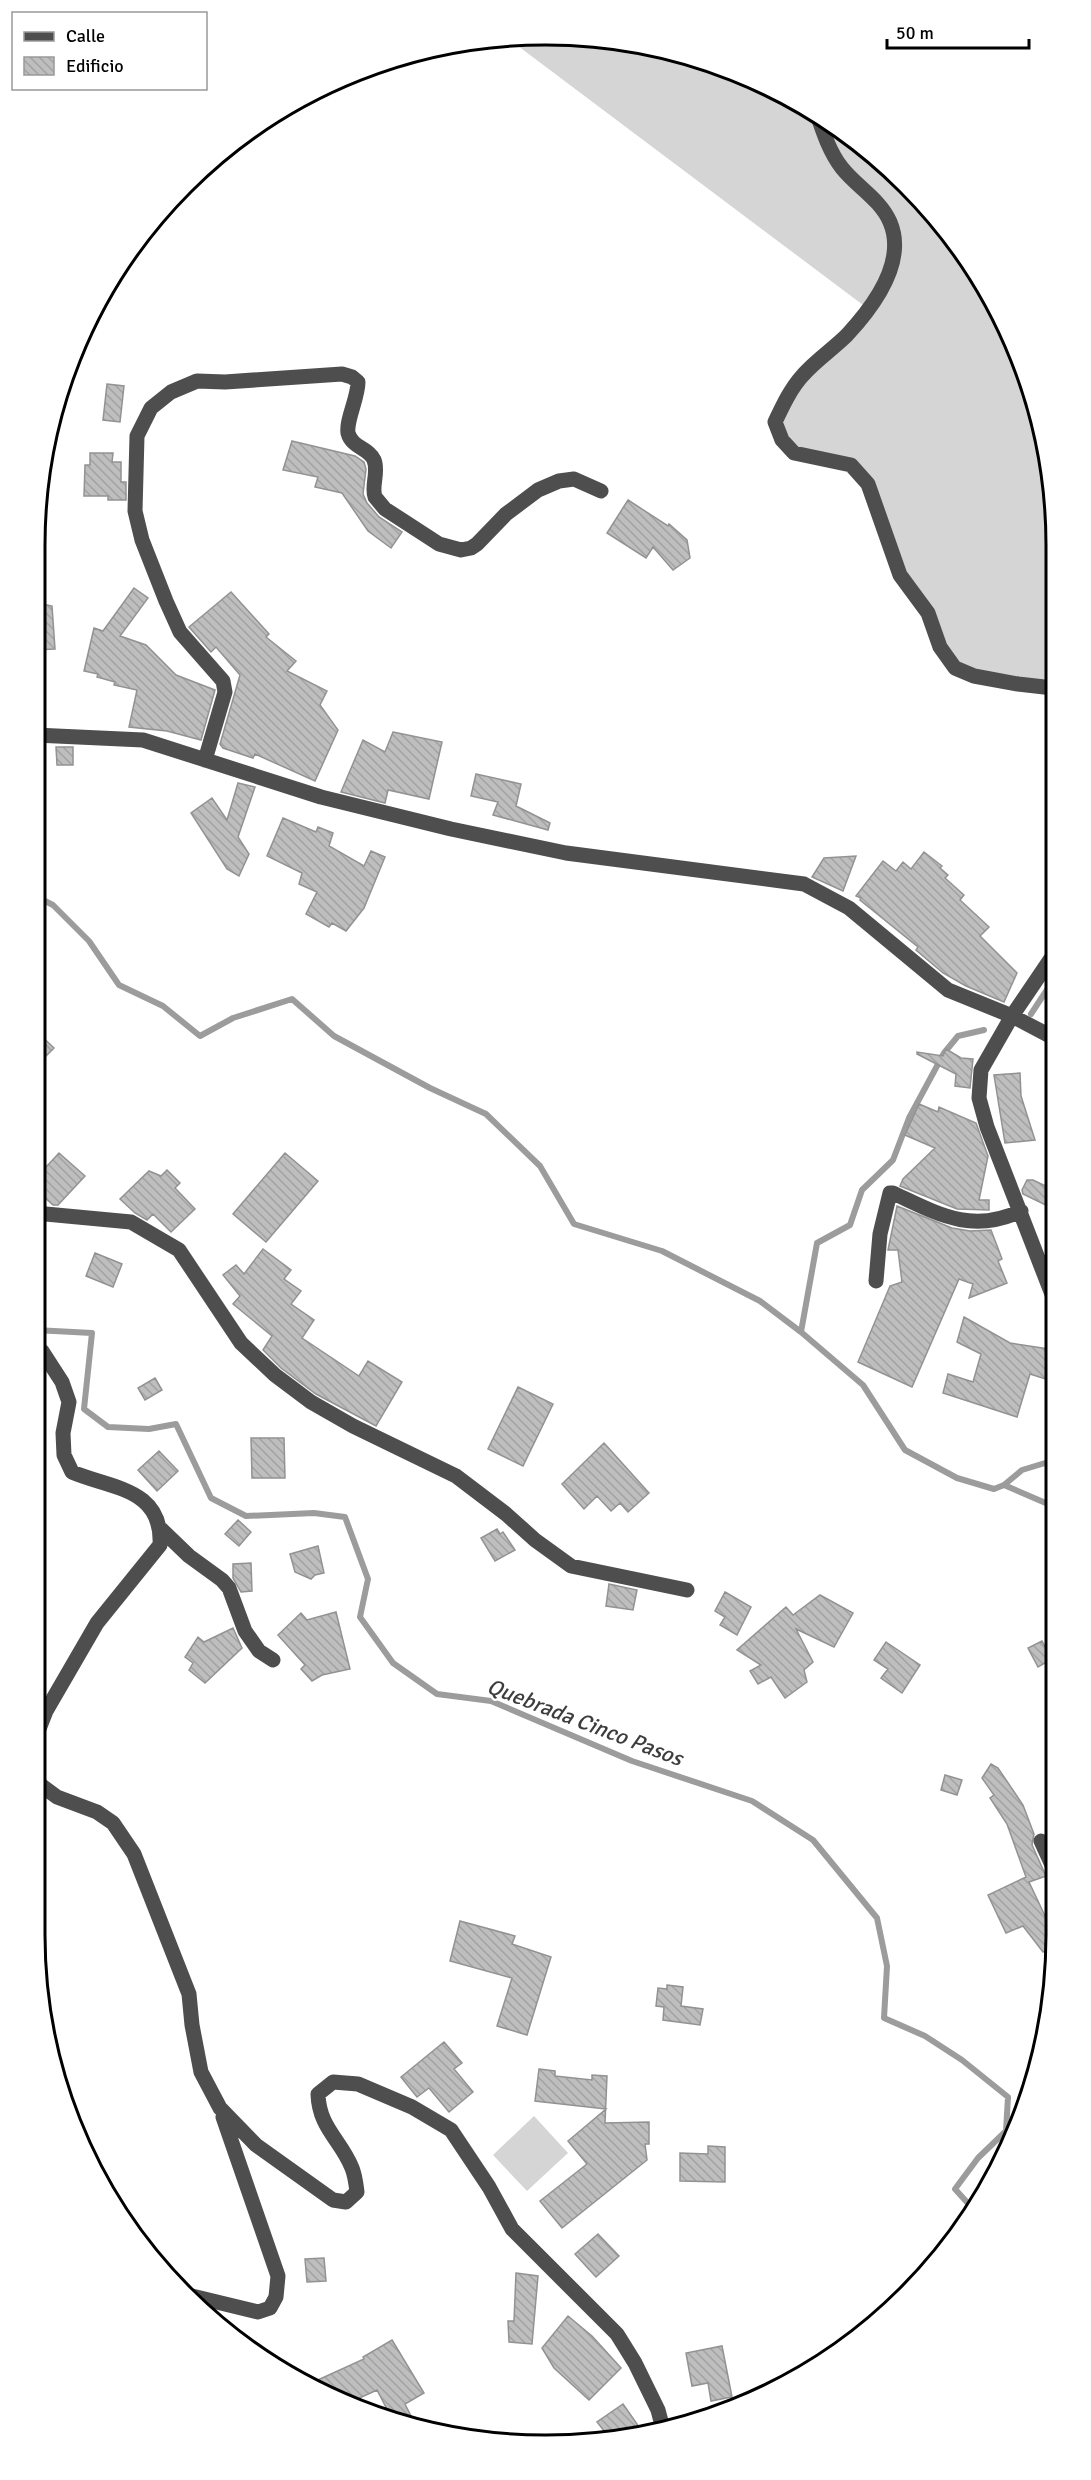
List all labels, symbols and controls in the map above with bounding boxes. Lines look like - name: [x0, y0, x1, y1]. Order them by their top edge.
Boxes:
- legend: [12, 12, 207, 90]
- scale bar: [887, 12, 1030, 50]
- text: 50 m: [896, 22, 934, 44]
- text: Calle: [66, 25, 105, 47]
- text: Edificio: [66, 55, 124, 77]
- water label: Quebrada Cinco Pasos: [483, 1672, 689, 1773]

